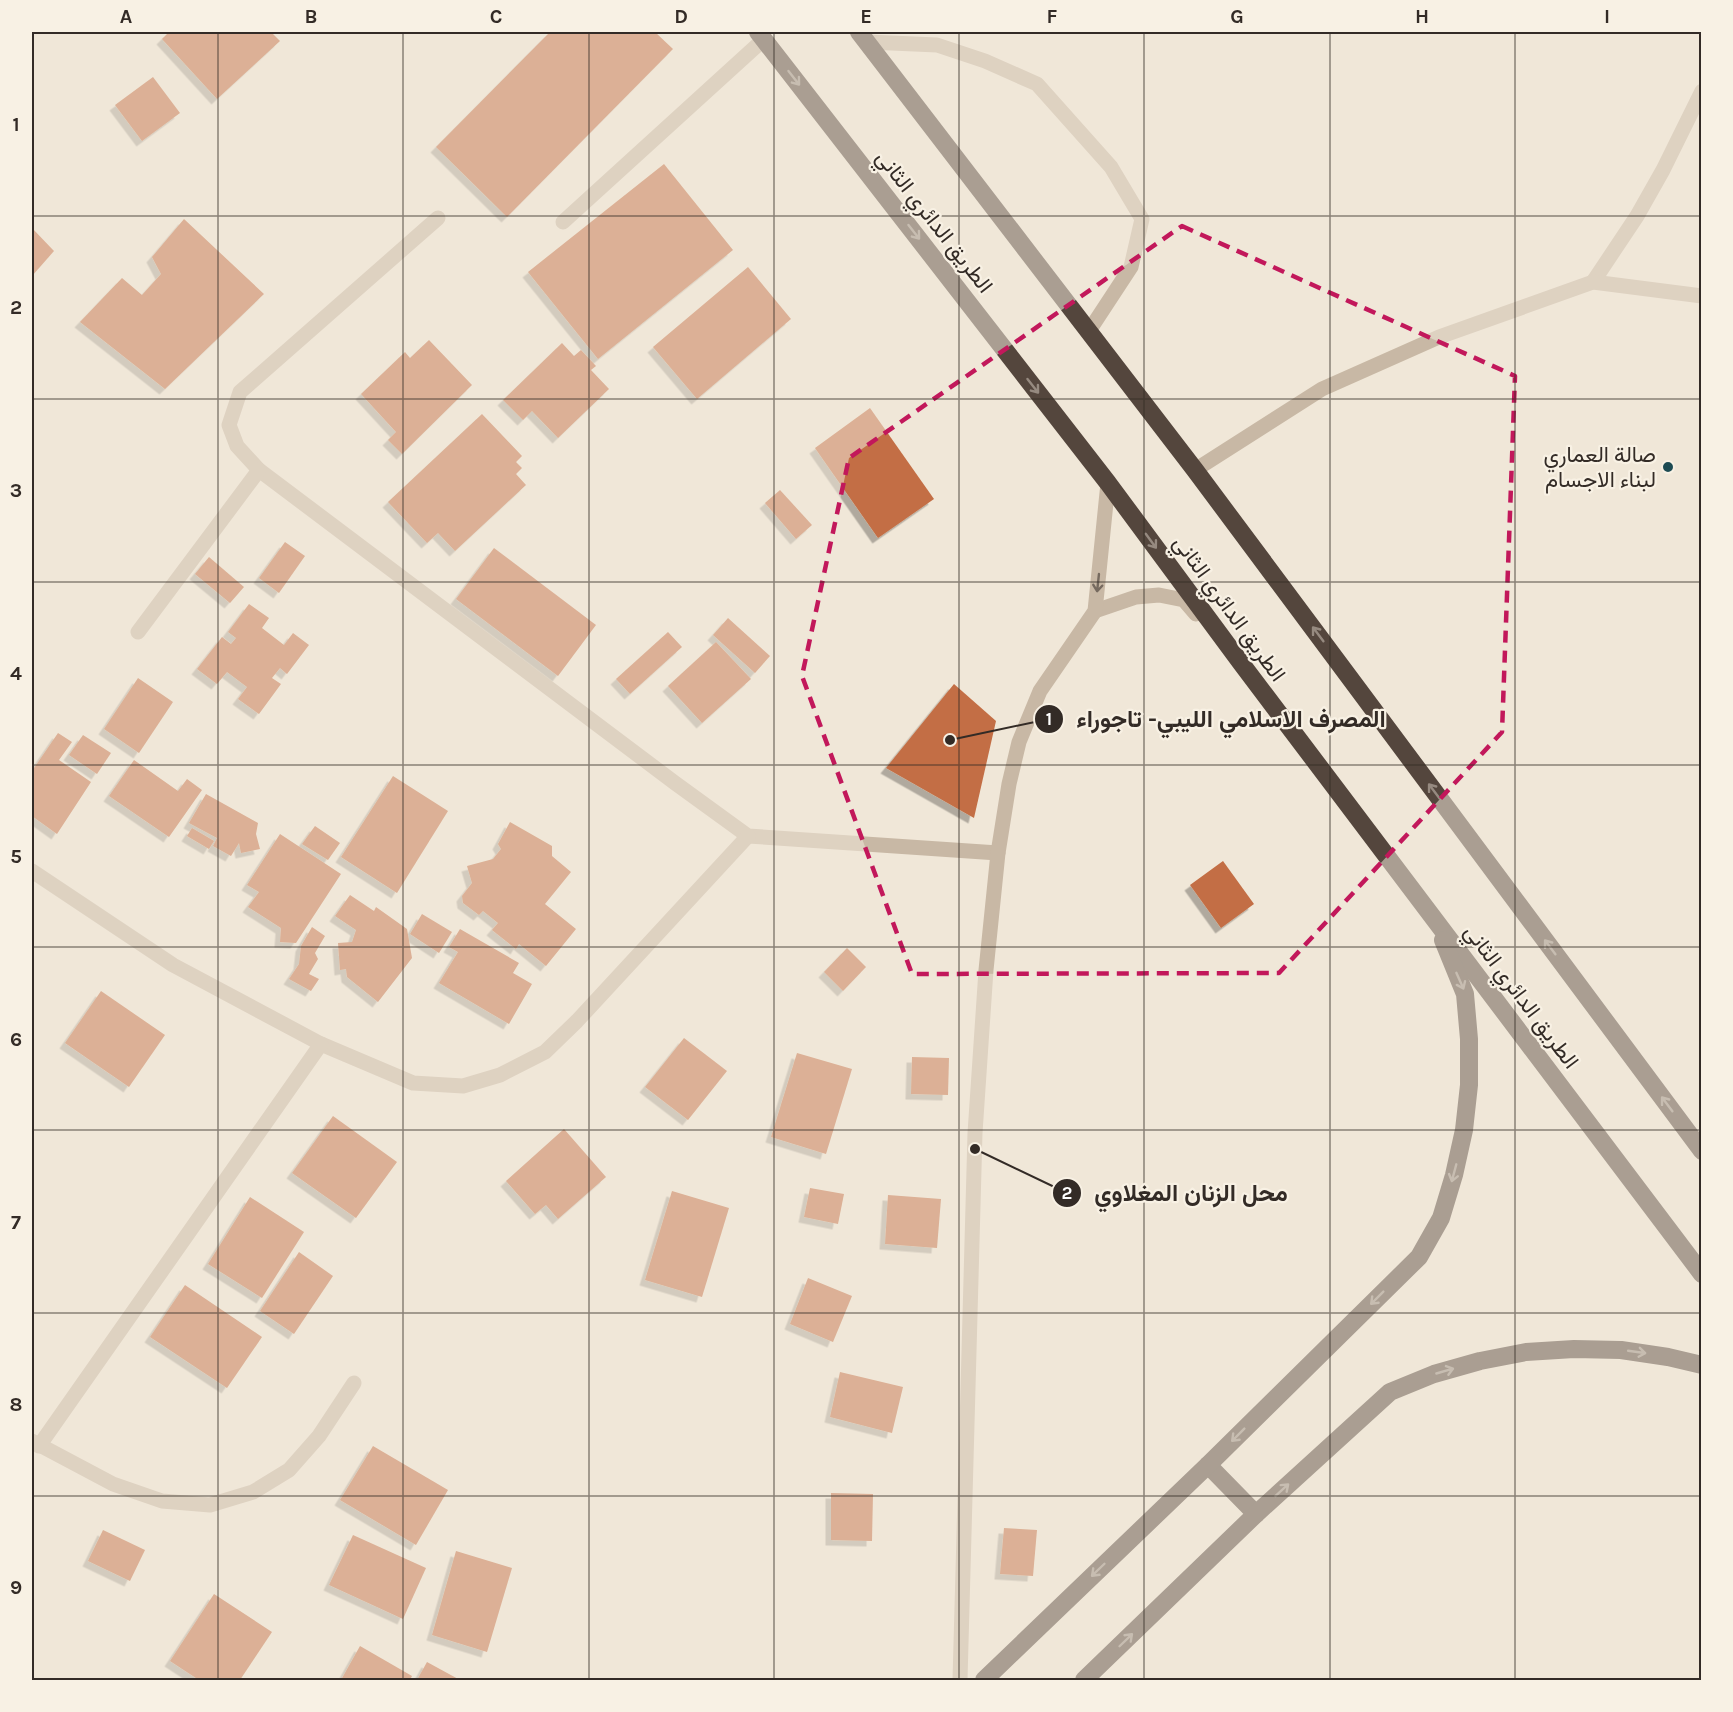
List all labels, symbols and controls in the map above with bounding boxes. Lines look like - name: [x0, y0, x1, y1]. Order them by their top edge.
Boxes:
- text: A: [120, 5, 133, 28]
- text: B: [305, 5, 317, 28]
- text: C: [490, 5, 502, 28]
- text: D: [674, 5, 688, 28]
- text: E: [860, 5, 872, 28]
- text: F: [1047, 5, 1058, 28]
- text: G: [1230, 5, 1244, 28]
- text: H: [1415, 5, 1429, 28]
- text: I: [1604, 5, 1610, 28]
- one-way arrow: [788, 69, 801, 85]
- text: 1: [12, 113, 20, 136]
- street label: الطريق الدائري الثاني: [866, 145, 998, 301]
- one-way arrow: [907, 223, 920, 239]
- text: 2: [10, 296, 22, 319]
- one-way arrow: [1027, 378, 1040, 394]
- place label: صالة العماري لبناء الاجسام: [1543, 442, 1656, 494]
- marker: صالة العماري لبناء الاجسام: [1661, 460, 1675, 474]
- text: 3: [10, 479, 22, 502]
- street label: الطريق الدائري الثاني: [1163, 530, 1291, 690]
- one-way arrow: [1145, 533, 1158, 549]
- one-way arrow: [1092, 572, 1103, 592]
- one-way arrow: [1311, 627, 1324, 643]
- text: 4: [10, 662, 22, 685]
- callout: المصرف الاسلامي الليبي- تاجوراء: [1034, 698, 1397, 740]
- text: المصرف الاسلامي الليبي- تاجوراء: [1076, 705, 1386, 739]
- text: 1: [1046, 708, 1052, 730]
- one-way arrow: [1428, 783, 1441, 799]
- text: 5: [10, 845, 22, 868]
- street label: الطريق الدائري الثاني: [1454, 919, 1584, 1077]
- one-way arrow: [1544, 940, 1557, 956]
- one-way arrow: [1454, 972, 1466, 990]
- text: 6: [10, 1028, 22, 1051]
- one-way arrow: [1660, 1096, 1673, 1112]
- one-way arrow: [1448, 1164, 1459, 1183]
- callout: محل الزنان المغلاوي: [1052, 1172, 1300, 1214]
- text: محل الزنان المغلاوي: [1094, 1179, 1288, 1213]
- text: 2: [1062, 1182, 1072, 1204]
- text: 7: [11, 1211, 21, 1234]
- one-way arrow: [1369, 1291, 1384, 1305]
- one-way arrow: [1627, 1347, 1646, 1358]
- one-way arrow: [1435, 1365, 1454, 1376]
- text: 8: [10, 1393, 22, 1416]
- one-way arrow: [1231, 1428, 1246, 1442]
- one-way arrow: [1274, 1483, 1289, 1497]
- one-way arrow: [1090, 1563, 1105, 1578]
- text: 9: [10, 1576, 22, 1599]
- one-way arrow: [1118, 1633, 1133, 1647]

